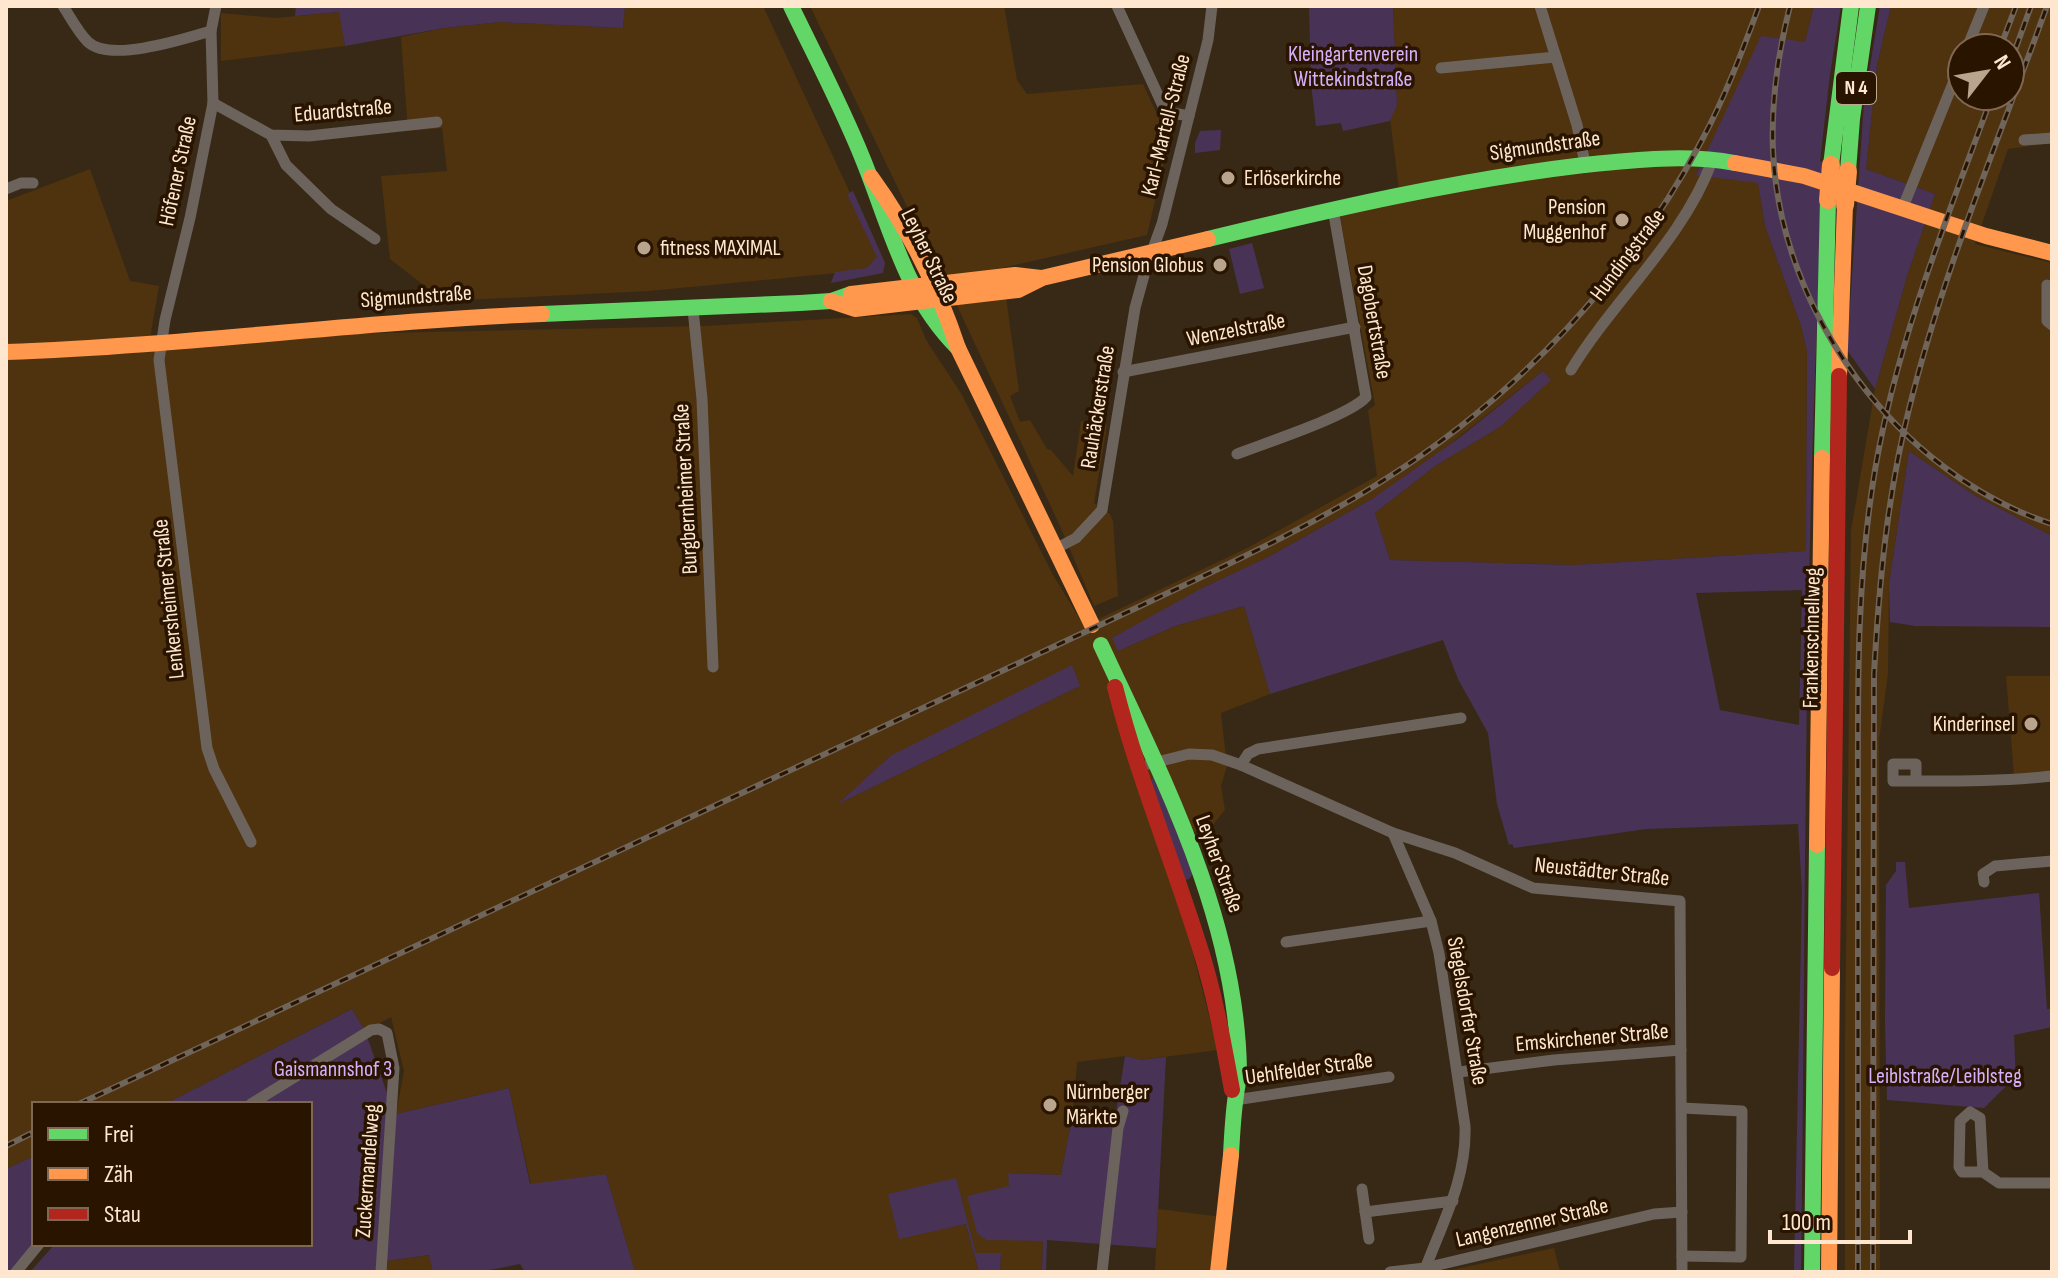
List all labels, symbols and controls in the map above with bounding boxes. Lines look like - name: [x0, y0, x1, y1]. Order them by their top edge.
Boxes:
- north arrow: [1946, 32, 2026, 112]
- park label: Kleingartenverein Wittekindstraße: [1288, 41, 1418, 93]
- text: N: [1987, 50, 2016, 74]
- street label: Karl-Martell-Straße: [1135, 51, 1197, 199]
- road number: N 4: [1836, 72, 1876, 104]
- street label: Eduardstraße: [293, 93, 393, 129]
- street label: Höfener Straße: [153, 114, 203, 228]
- street label: Sigmundstraße: [1488, 125, 1602, 167]
- place label: Erlöserkirche: [1244, 165, 1341, 192]
- marker: Erlöserkirche: [1219, 169, 1237, 187]
- place label: Pension Muggenhof: [1523, 194, 1607, 246]
- street label: Leyher Straße: [895, 204, 963, 308]
- street label: Hundingstraße: [1585, 204, 1671, 306]
- marker: Pension Muggenhof: [1613, 211, 1631, 229]
- place label: fitness MAXIMAL: [660, 235, 781, 262]
- marker: fitness MAXIMAL: [635, 239, 653, 257]
- place label: Pension Globus: [1092, 252, 1204, 279]
- marker: Pension Globus: [1211, 256, 1229, 274]
- street label: Dagobertstraße: [1351, 263, 1397, 381]
- street label: Sigmundstraße: [360, 280, 472, 314]
- street label: Wenzelstraße: [1184, 307, 1288, 353]
- street label: Rauhäckerstraße: [1075, 344, 1121, 470]
- street label: Burgbernheimer Straße: [668, 403, 704, 575]
- street label: Lenkersheimer Straße: [147, 518, 191, 680]
- street label: Frankenschnellweg: [1797, 567, 1827, 709]
- place label: Kinderinsel: [1933, 711, 2015, 738]
- marker: Kinderinsel: [2022, 715, 2040, 733]
- street label: Leyher Straße: [1189, 812, 1249, 916]
- street label: Neustädter Straße: [1533, 852, 1671, 892]
- street label: Siegelsdorfer Straße: [1441, 935, 1493, 1087]
- street label: Emskirchener Straße: [1514, 1018, 1670, 1058]
- street label: Uehlfelder Straße: [1243, 1047, 1375, 1091]
- park label: Gaismannshof 3: [274, 1056, 392, 1083]
- park label: Leiblstraße/Leiblsteg: [1868, 1063, 2022, 1090]
- place label: Nürnberger Märkte: [1066, 1079, 1150, 1131]
- marker: Nürnberger Märkte: [1041, 1096, 1059, 1114]
- legend: [32, 1102, 312, 1246]
- street label: Zuckermandelweg: [350, 1103, 386, 1239]
- text: Frei: [104, 1120, 134, 1149]
- text: Zäh: [104, 1160, 133, 1189]
- street label: Langenzenner Straße: [1453, 1192, 1611, 1254]
- scale bar: [1770, 1194, 1910, 1244]
- text: Stau: [104, 1200, 141, 1229]
- text: 100 m: [1782, 1208, 1831, 1237]

